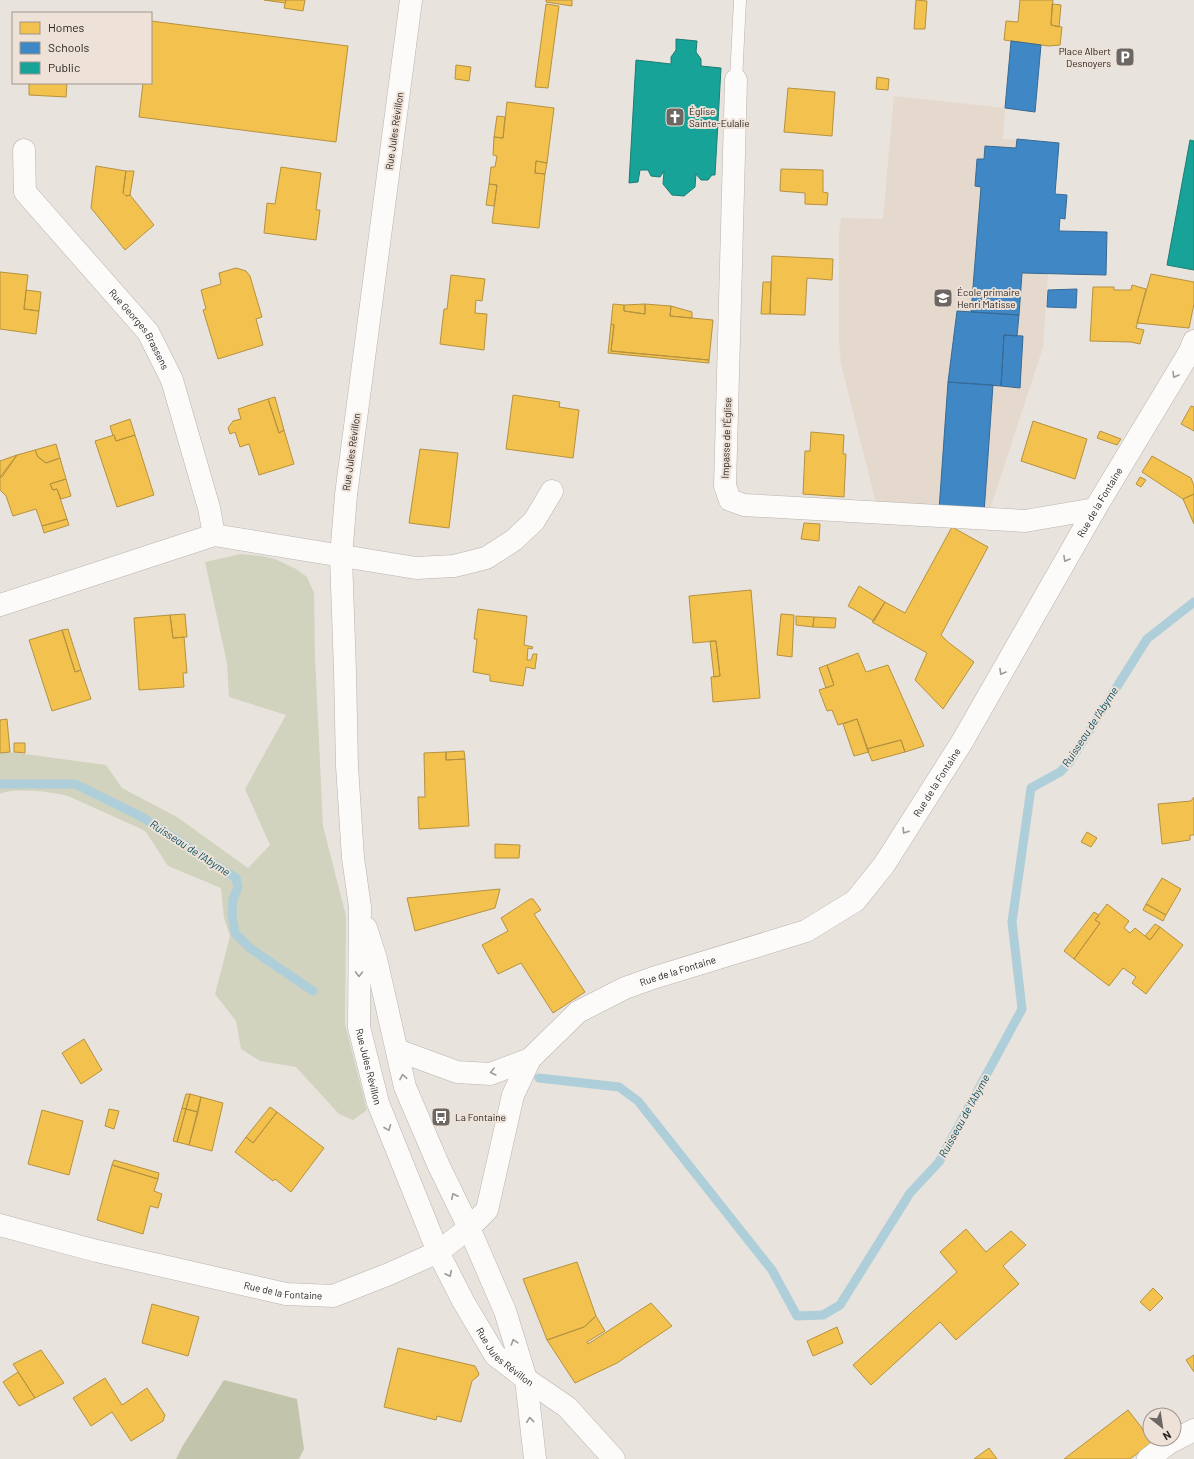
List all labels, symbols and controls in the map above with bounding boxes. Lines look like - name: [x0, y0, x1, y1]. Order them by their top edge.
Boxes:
- legend: [12, 12, 152, 84]
- text: Homes: [48, 20, 85, 34]
- text: Schools: [48, 40, 89, 54]
- place label: Place Albert Desnoyers: [1059, 45, 1111, 69]
- parking icon: Place Albert Desnoyers: [1114, 46, 1136, 68]
- text: Public: [48, 60, 80, 74]
- street label: Rue Jules Révillon: [383, 91, 405, 171]
- place label: Église Sainte-Eulalie: [689, 105, 750, 129]
- church icon: Église Sainte-Eulalie: [664, 106, 686, 128]
- street label: Rue Georges Brassens: [107, 286, 172, 372]
- place label: École primaire Henri Matisse: [957, 286, 1020, 310]
- school or university icon: École primaire Henri Matisse: [932, 287, 954, 309]
- one-way arrow: [1173, 371, 1180, 378]
- street label: Impasse de l'Église: [719, 397, 733, 479]
- street label: Rue Jules Révillon: [340, 412, 362, 492]
- street label: Rue de la Fontaine: [1074, 465, 1125, 539]
- one-way arrow: [1064, 555, 1071, 562]
- one-way arrow: [999, 668, 1006, 675]
- water label: Ruisseau de l'Abyme: [1059, 684, 1120, 769]
- street label: Rue de la Fontaine: [910, 746, 963, 819]
- water label: Ruisseau de l'Abyme: [148, 817, 233, 878]
- one-way arrow: [903, 827, 910, 834]
- street label: Rue de la Fontaine: [638, 953, 717, 988]
- one-way arrow: [355, 971, 363, 977]
- street label: Rue Jules Révillon: [354, 1027, 384, 1106]
- one-way arrow: [489, 1067, 496, 1076]
- water label: Ruisseau de l'Abyme: [935, 1072, 992, 1160]
- one-way arrow: [399, 1074, 407, 1080]
- bus stop icon: La Fontaine: [430, 1106, 452, 1128]
- place label: La Fontaine: [455, 1111, 506, 1123]
- one-way arrow: [384, 1124, 392, 1131]
- one-way arrow: [451, 1193, 459, 1200]
- one-way arrow: [444, 1269, 452, 1277]
- street label: Rue de la Fontaine: [243, 1279, 323, 1302]
- street label: Rue Jules Révillon: [474, 1325, 536, 1388]
- one-way arrow: [510, 1339, 519, 1346]
- north arrow: [1142, 1407, 1182, 1447]
- one-way arrow: [526, 1417, 535, 1423]
- text: N: [1161, 1429, 1174, 1444]

